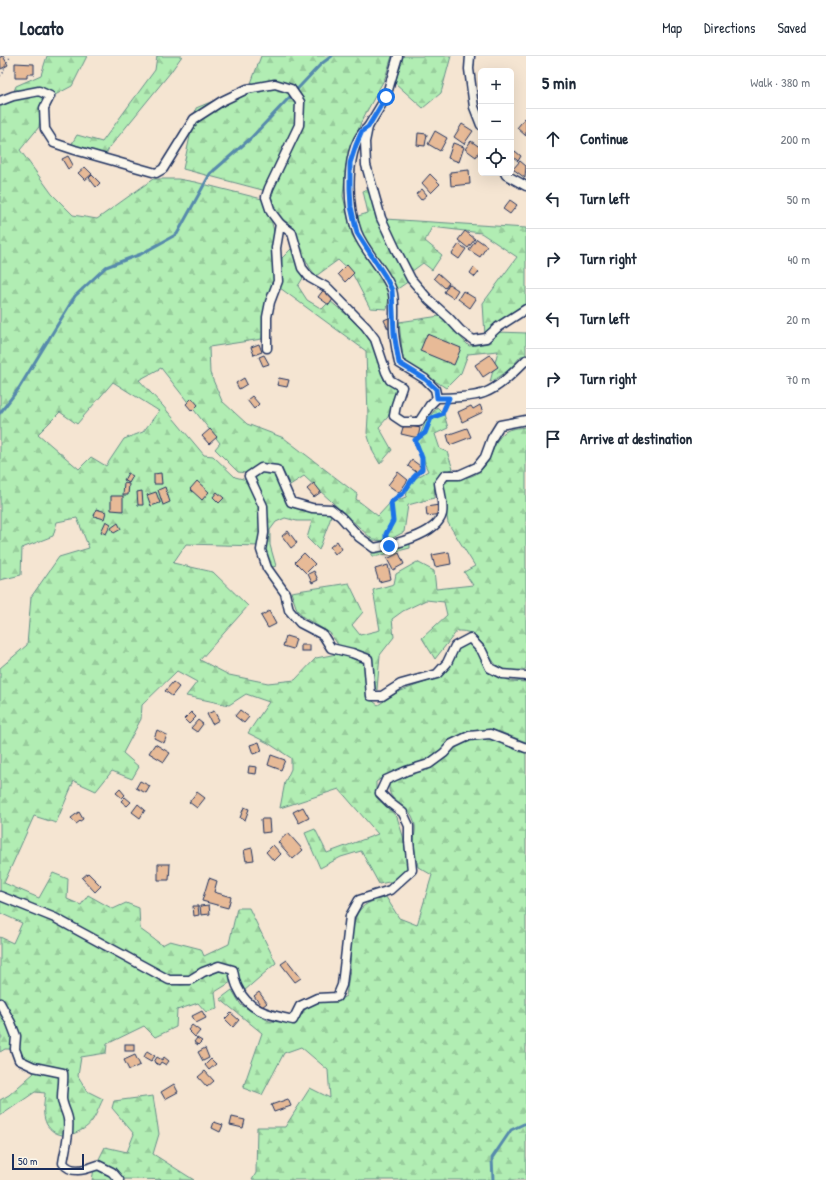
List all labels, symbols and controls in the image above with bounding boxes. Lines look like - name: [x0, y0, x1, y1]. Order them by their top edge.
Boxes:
- text: Locato: [20, 15, 64, 41]
- text: Map: [662, 18, 682, 37]
- text: Directions: [704, 18, 755, 37]
- text: Saved: [777, 18, 806, 37]
- map controls: [478, 68, 514, 176]
- button: +: [478, 68, 514, 104]
- text: 5 min: [542, 71, 576, 94]
- text: Walk · 380 m: [750, 73, 810, 91]
- route start: [377, 88, 395, 106]
- button: −: [478, 104, 514, 140]
- icon: ahead: [542, 128, 564, 150]
- text: Continue: [580, 128, 628, 149]
- text: 200 m: [780, 130, 810, 148]
- button: locate: [478, 140, 514, 176]
- icon: left: [542, 188, 564, 210]
- text: Turn left: [580, 188, 630, 209]
- text: 50 m: [787, 190, 810, 208]
- icon: right: [542, 248, 564, 270]
- text: Turn right: [580, 248, 636, 269]
- text: 40 m: [787, 250, 810, 268]
- icon: left: [542, 308, 564, 330]
- text: Turn left: [580, 308, 630, 329]
- text: 20 m: [786, 310, 810, 328]
- icon: right: [542, 368, 564, 390]
- text: Turn right: [580, 368, 636, 389]
- text: 70 m: [786, 370, 810, 388]
- icon: arrive: [542, 428, 564, 450]
- text: Arrive at destination: [580, 428, 692, 449]
- route end: [380, 537, 398, 555]
- scale bar: [12, 1152, 84, 1171]
- text: 50 m: [18, 1154, 38, 1168]

